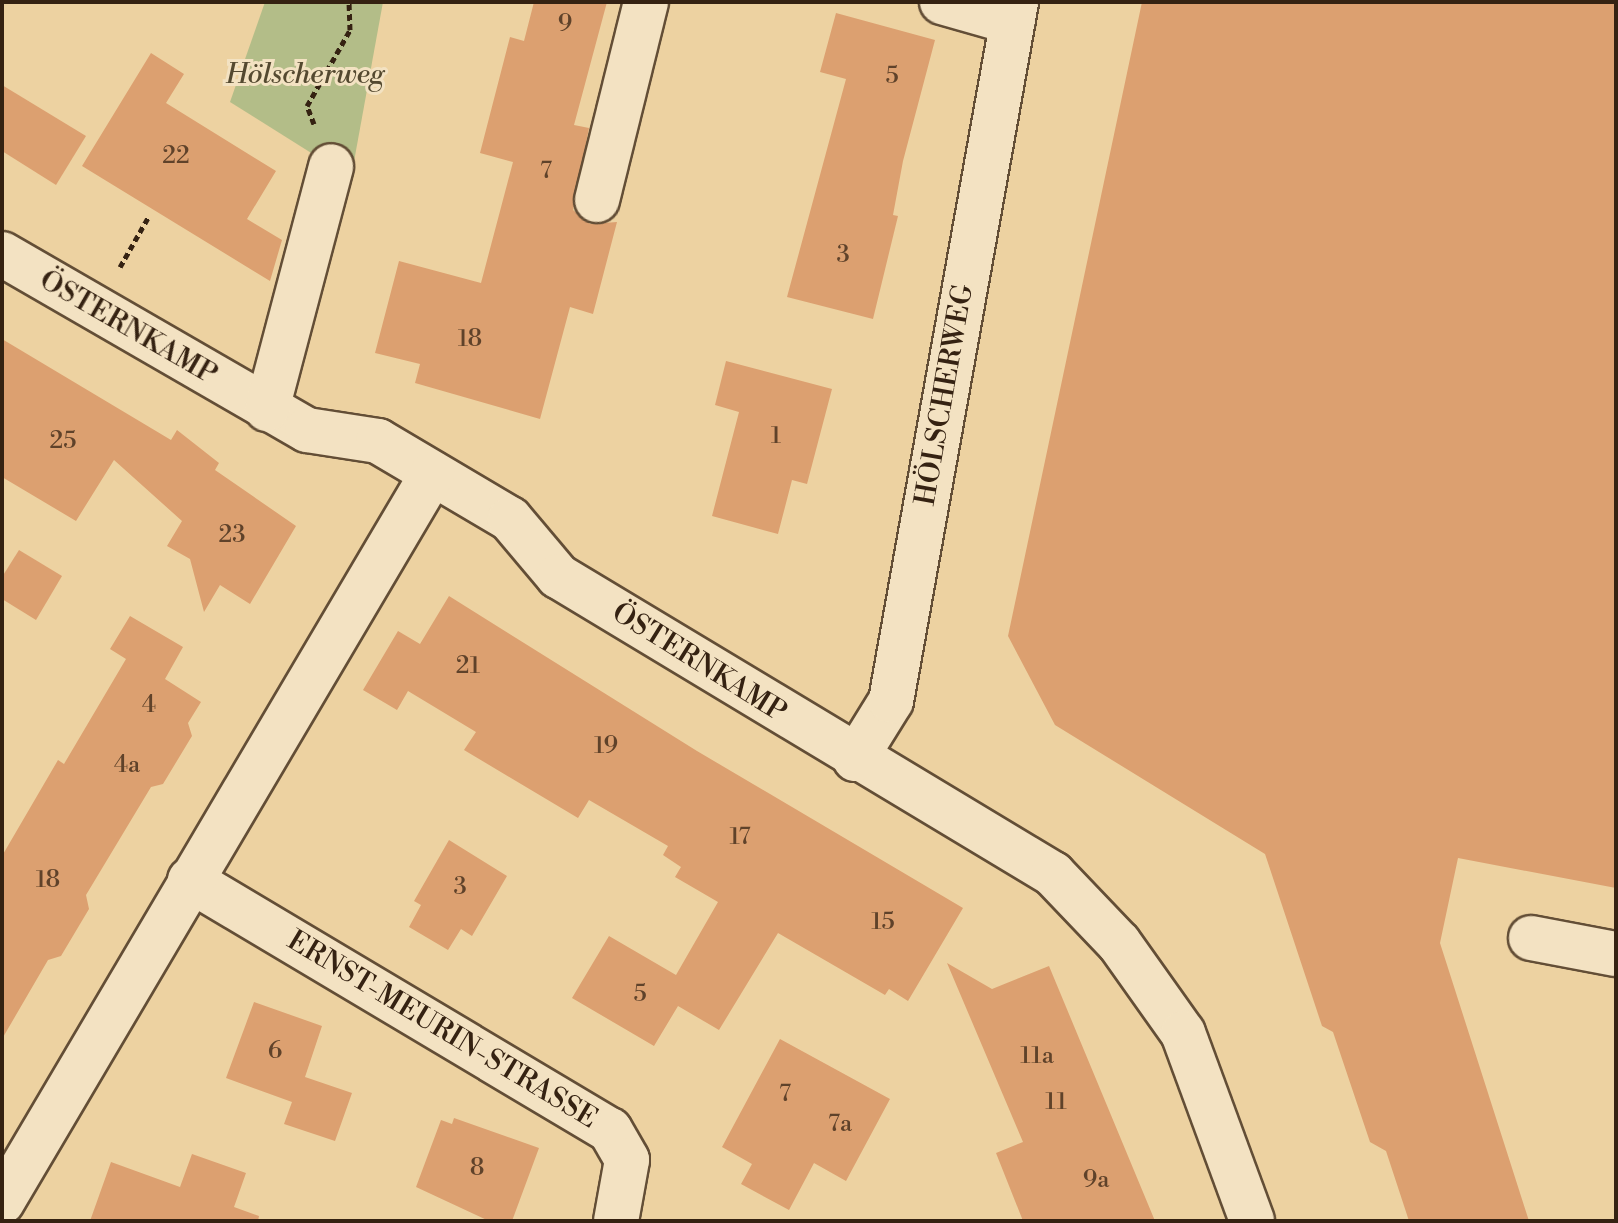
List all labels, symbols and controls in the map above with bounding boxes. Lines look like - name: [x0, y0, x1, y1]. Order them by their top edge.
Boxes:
- house number: 9: [558, 11, 572, 39]
- park label: Hölscherweg: [226, 58, 384, 92]
- house number: 5: [885, 63, 899, 91]
- house number: 22: [162, 143, 190, 171]
- house number: 7: [540, 158, 552, 186]
- house number: 3: [836, 242, 850, 270]
- street label: ÖSTERNKAMP: [33, 264, 223, 392]
- street label: HÖLSCHERWEG: [909, 282, 981, 508]
- house number: 18: [458, 326, 482, 354]
- house number: 1: [771, 423, 781, 451]
- house number: 25: [50, 428, 76, 456]
- house number: 23: [219, 522, 245, 550]
- street label: ÖSTERNKAMP: [606, 596, 792, 730]
- house number: 21: [456, 653, 480, 681]
- house number: 4: [142, 692, 156, 720]
- house number: 19: [594, 733, 618, 761]
- house number: 4a: [114, 752, 140, 780]
- house number: 17: [729, 824, 751, 852]
- house number: 18: [36, 867, 60, 895]
- house number: 3: [453, 874, 467, 902]
- house number: 15: [871, 909, 895, 937]
- street label: ERNST-MEURIN-STRASSE: [281, 924, 603, 1136]
- house number: 5: [633, 981, 647, 1009]
- house number: 6: [268, 1038, 282, 1066]
- house number: 11a: [1020, 1043, 1054, 1071]
- house number: 7: [779, 1081, 791, 1109]
- house number: 11: [1045, 1089, 1067, 1117]
- house number: 7a: [828, 1111, 852, 1139]
- house number: 8: [470, 1155, 484, 1183]
- house number: 9a: [1083, 1167, 1109, 1195]

